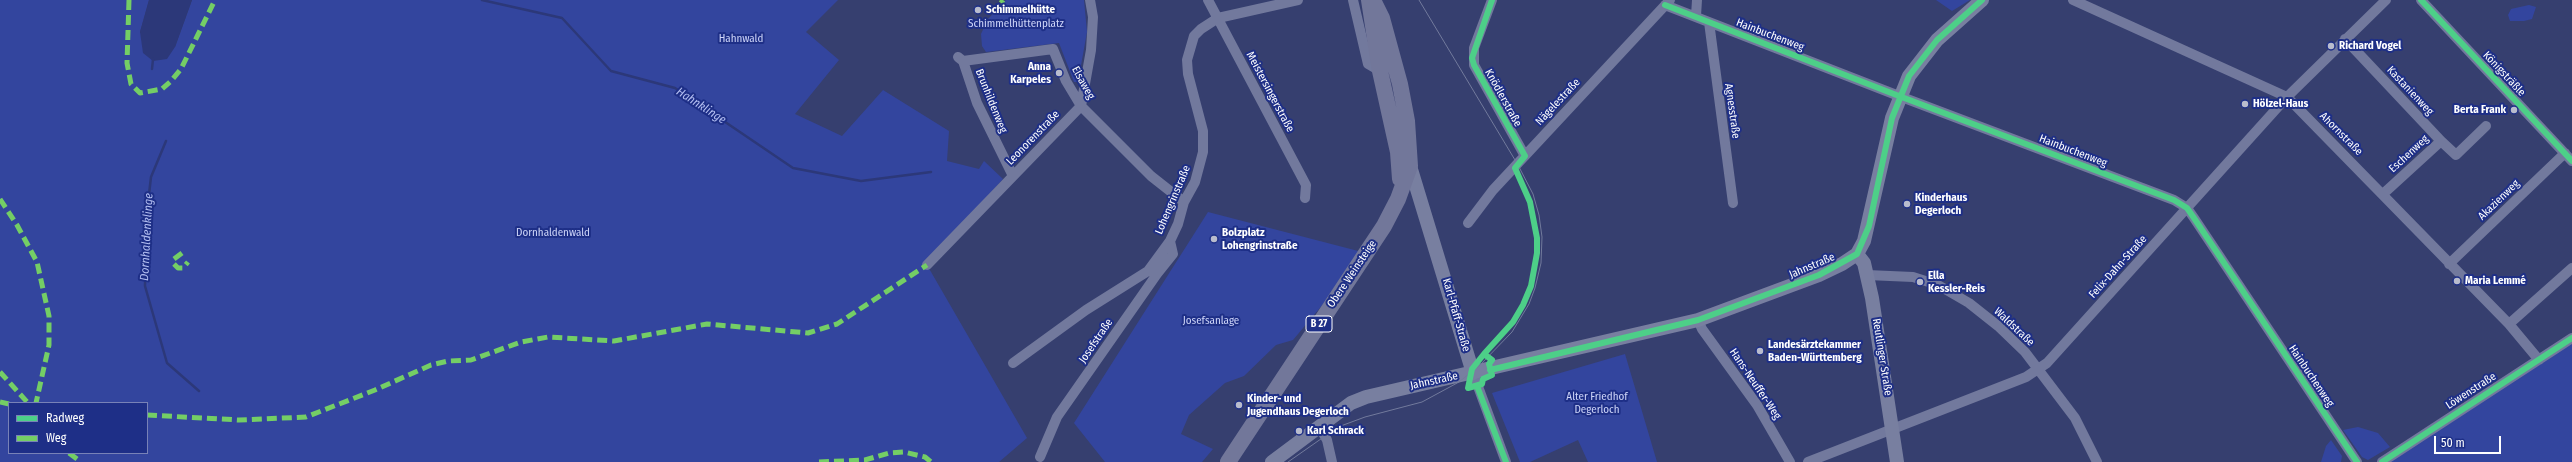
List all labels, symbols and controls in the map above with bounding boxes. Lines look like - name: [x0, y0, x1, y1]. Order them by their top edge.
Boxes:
- place label: Schimmelhütte: [986, 3, 1055, 17]
- marker: Schimmelhütte: [973, 5, 983, 15]
- street label: Hainbuchenweg: [1734, 16, 1806, 54]
- park label: Schimmelhüttenplatz: [968, 17, 1064, 31]
- park label: Hahnwald: [719, 32, 763, 46]
- place label: Richard Vogel: [2339, 39, 2401, 53]
- marker: Richard Vogel: [2326, 41, 2336, 51]
- street label: Königsträßle: [2480, 49, 2528, 99]
- street label: Meistersingerstraße: [1243, 50, 1297, 134]
- place label: Anna Karpeles: [1010, 60, 1051, 86]
- street label: Elsaweg: [1069, 64, 1097, 102]
- street label: Kastanienweg: [2384, 64, 2436, 118]
- street label: Brunhildenweg: [972, 67, 1010, 135]
- street label: Knödlerstraße: [1482, 67, 1524, 129]
- marker: Anna Karpeles: [1054, 68, 1064, 78]
- street label: Nägelestraße: [1533, 76, 1583, 128]
- street label: Agnesstraße: [1722, 83, 1742, 139]
- water label: Hahnklinge: [673, 85, 729, 127]
- place label: Hölzel-Haus: [2253, 97, 2308, 111]
- marker: Hölzel-Haus: [2240, 99, 2250, 109]
- place label: Berta Frank: [2454, 103, 2506, 117]
- marker: Berta Frank: [2509, 105, 2519, 115]
- street label: Leonorenstraße: [1004, 108, 1062, 168]
- street label: Ahornstraße: [2317, 110, 2365, 158]
- street label: Hainbuchenweg: [2037, 132, 2109, 170]
- street label: Eschenweg: [2386, 132, 2432, 176]
- street label: Lohengrinstraße: [1153, 164, 1193, 236]
- street label: Akazienweg: [2476, 177, 2522, 223]
- place label: Kinderhaus Degerloch: [1915, 191, 1967, 217]
- water label: Dornhaldenklinge: [138, 193, 156, 281]
- marker: Kinderhaus Degerloch: [1902, 199, 1912, 209]
- park label: Dornhaldenwald: [516, 226, 590, 240]
- place label: Bolzplatz Lohengrinstraße: [1222, 226, 1297, 252]
- street label: Felix-Dahn-Straße: [2086, 233, 2150, 301]
- marker: Bolzplatz Lohengrinstraße: [1209, 234, 1219, 244]
- street label: Obere Weinsteige: [1325, 238, 1379, 310]
- street label: Jahnstraße: [1787, 250, 1837, 282]
- place label: Ella Kessler-Reis: [1928, 269, 1985, 295]
- place label: Maria Lemmé: [2465, 274, 2526, 288]
- marker: Maria Lemmé: [2452, 276, 2462, 286]
- street label: Karl-Pfaff-Straße: [1439, 277, 1473, 353]
- marker: Ella Kessler-Reis: [1915, 277, 1925, 287]
- street label: Waldstraße: [1991, 305, 2037, 349]
- park label: Josefsanlage: [1183, 314, 1239, 328]
- street label: Josefstraße: [1076, 316, 1116, 366]
- road number: B 27: [1306, 316, 1332, 332]
- street label: Reutlinger Straße: [1869, 317, 1895, 397]
- place label: Landesärztekammer Baden-Württemberg: [1768, 338, 1862, 364]
- street label: Hainbuchenweg: [2285, 343, 2337, 409]
- street label: Hans-Neuffer-Weg: [1726, 346, 1784, 422]
- marker: Landesärztekammer Baden-Württemberg: [1755, 346, 1765, 356]
- street label: Jahnstraße: [1409, 370, 1459, 392]
- street label: Löwenstraße: [2443, 370, 2499, 412]
- park label: Alter Friedhof Degerloch: [1566, 390, 1628, 416]
- place label: Kinder- und Jugendhaus Degerloch: [1247, 392, 1349, 418]
- marker: Kinder- und Jugendhaus Degerloch: [1234, 400, 1244, 410]
- legend: [8, 402, 148, 454]
- text: Radweg: [46, 411, 84, 425]
- place label: Karl Schrack: [1307, 424, 1364, 438]
- marker: Karl Schrack: [1294, 426, 1304, 436]
- scale bar: [2436, 428, 2503, 454]
- text: Weg: [46, 431, 66, 445]
- text: 50 m: [2441, 436, 2465, 450]

